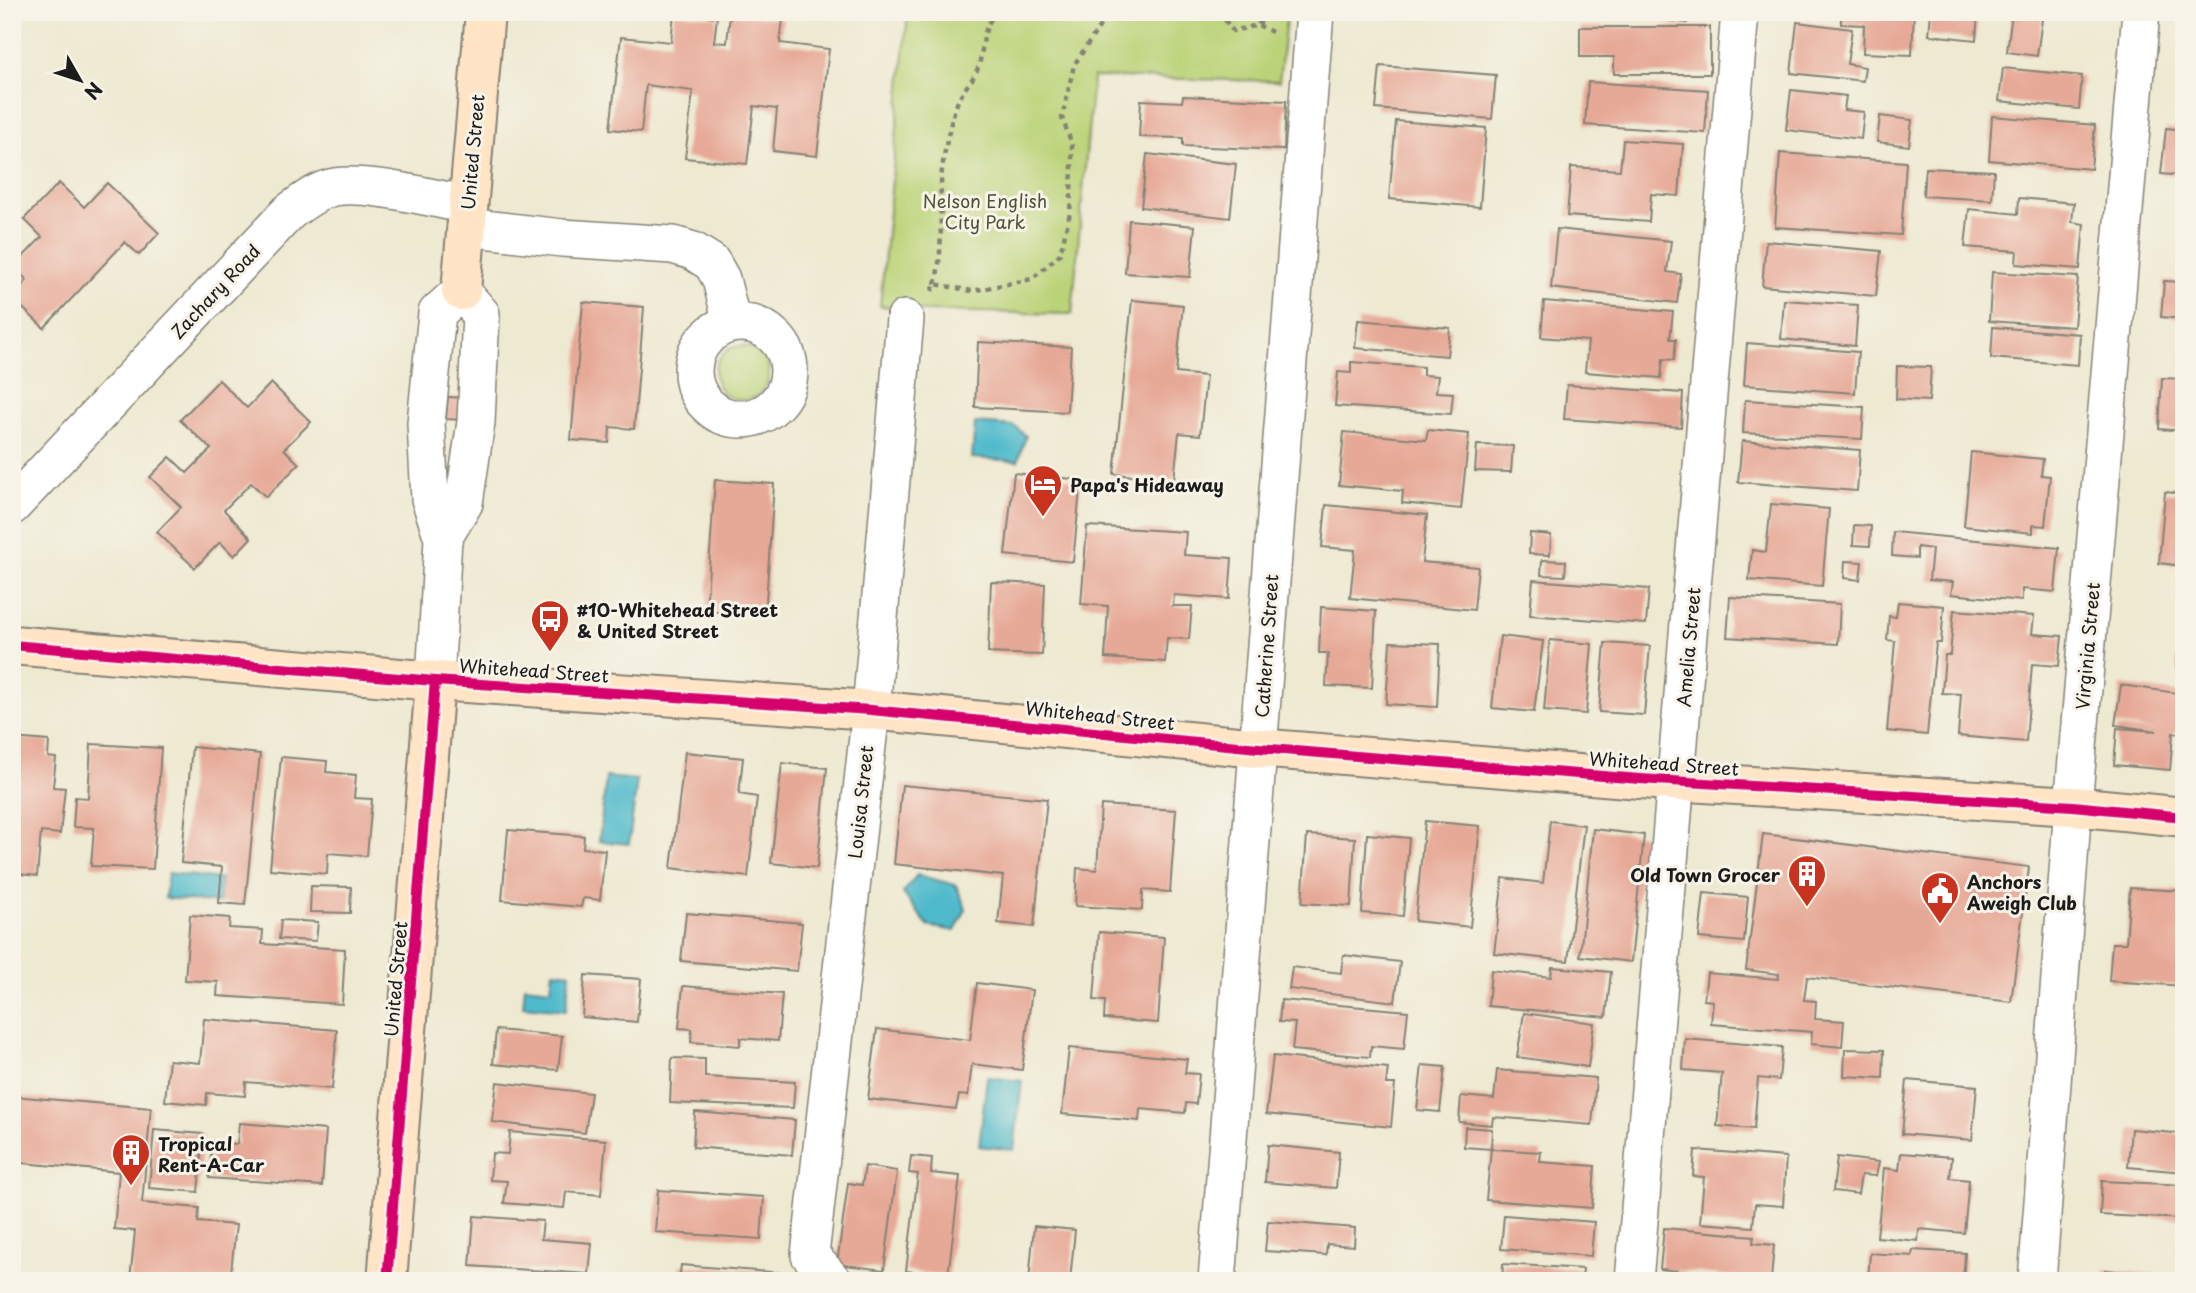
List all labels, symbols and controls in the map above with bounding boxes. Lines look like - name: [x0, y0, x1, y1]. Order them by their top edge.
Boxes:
- north arrow: [46, 46, 116, 116]
- text: N: [78, 77, 110, 106]
- street label: United Street: [453, 93, 491, 211]
- park label: Nelson English City Park: [923, 187, 1047, 235]
- street label: Zachary Road: [164, 238, 266, 344]
- hotel icon: Papa's Hideaway: [1022, 463, 1064, 518]
- place label: Papa's Hideaway: [1070, 471, 1224, 498]
- street label: Catherine Street: [1248, 573, 1284, 719]
- street label: Virginia Street: [2068, 581, 2106, 711]
- street label: Amelia Street: [1669, 586, 1707, 708]
- place label: #10-Whitehead Street & United Street: [577, 596, 778, 644]
- bus stop icon: #10-Whitehead Street & United Street: [529, 598, 571, 653]
- street label: Whitehead Street: [458, 651, 610, 689]
- street label: Whitehead Street: [1024, 694, 1176, 736]
- street label: Louisa Street: [841, 744, 879, 860]
- street label: Whitehead Street: [1588, 744, 1740, 782]
- building icon: Old Town Grocer: [1786, 853, 1828, 908]
- place label: Old Town Grocer: [1630, 861, 1781, 888]
- place label: Anchors Aweigh Club: [1966, 868, 2077, 916]
- public building icon: Anchors Aweigh Club: [1919, 870, 1961, 925]
- street label: United Street: [376, 920, 414, 1038]
- place label: Tropical Rent-A-Car: [158, 1130, 265, 1178]
- building icon: Tropical Rent-A-Car: [110, 1132, 152, 1187]

